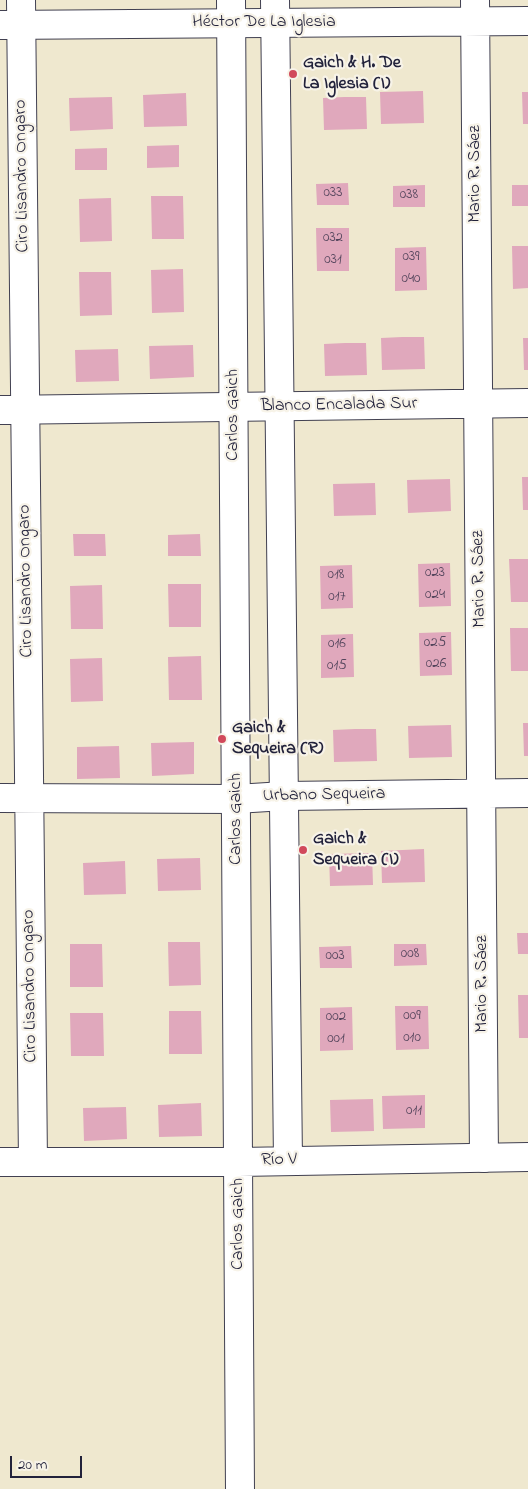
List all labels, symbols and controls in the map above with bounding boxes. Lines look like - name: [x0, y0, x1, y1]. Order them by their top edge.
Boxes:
- street label: Héctor De La Iglesia: [192, 12, 336, 34]
- place label: Gaich & H. De La Iglesia (I): [303, 53, 401, 96]
- marker: Gaich & H. De La Iglesia (I): [287, 68, 299, 80]
- street label: Ciro Lisandro Ongaro: [11, 99, 35, 253]
- street label: Mario R. Sáez: [465, 125, 487, 223]
- house number: 033: [324, 185, 342, 203]
- house number: 038: [400, 187, 418, 205]
- house number: 032: [323, 230, 343, 248]
- house number: 039: [402, 249, 420, 267]
- house number: 031: [324, 252, 342, 270]
- house number: 040: [401, 271, 421, 289]
- street label: Carlos Gaich: [223, 369, 245, 461]
- street label: Blanco Encalada Sur: [261, 394, 417, 418]
- street label: Ciro Lisandro Ongaro: [15, 504, 39, 658]
- street label: Mario R. Sáez: [468, 530, 492, 628]
- house number: 023: [425, 565, 445, 583]
- house number: 018: [328, 567, 344, 585]
- house number: 024: [425, 587, 445, 605]
- house number: 017: [328, 589, 346, 607]
- house number: 025: [424, 635, 446, 653]
- house number: 016: [328, 636, 346, 654]
- house number: 026: [426, 656, 446, 674]
- house number: 015: [327, 658, 347, 676]
- place label: Gaich & Sequeira (R): [232, 718, 323, 761]
- marker: Gaich & Sequeira (R): [216, 733, 228, 745]
- street label: Carlos Gaich: [226, 773, 248, 865]
- street label: Urbano Sequeira: [262, 784, 386, 808]
- place label: Gaich & Sequeira (I): [313, 829, 399, 872]
- marker: Gaich & Sequeira (I): [297, 844, 309, 856]
- street label: Ciro Lisandro Ongaro: [19, 909, 43, 1063]
- street label: Mario R. Sáez: [472, 935, 494, 1033]
- house number: 008: [401, 946, 419, 964]
- house number: 003: [325, 948, 345, 966]
- house number: 009: [403, 1008, 421, 1026]
- house number: 002: [326, 1009, 346, 1027]
- house number: 010: [403, 1030, 421, 1048]
- house number: 001: [327, 1031, 345, 1049]
- house number: 011: [406, 1103, 422, 1121]
- street label: Río V: [261, 1150, 297, 1172]
- street label: Carlos Gaich: [228, 1178, 250, 1270]
- scale bar: [12, 1446, 85, 1478]
- text: 20 m: [18, 1454, 47, 1476]

